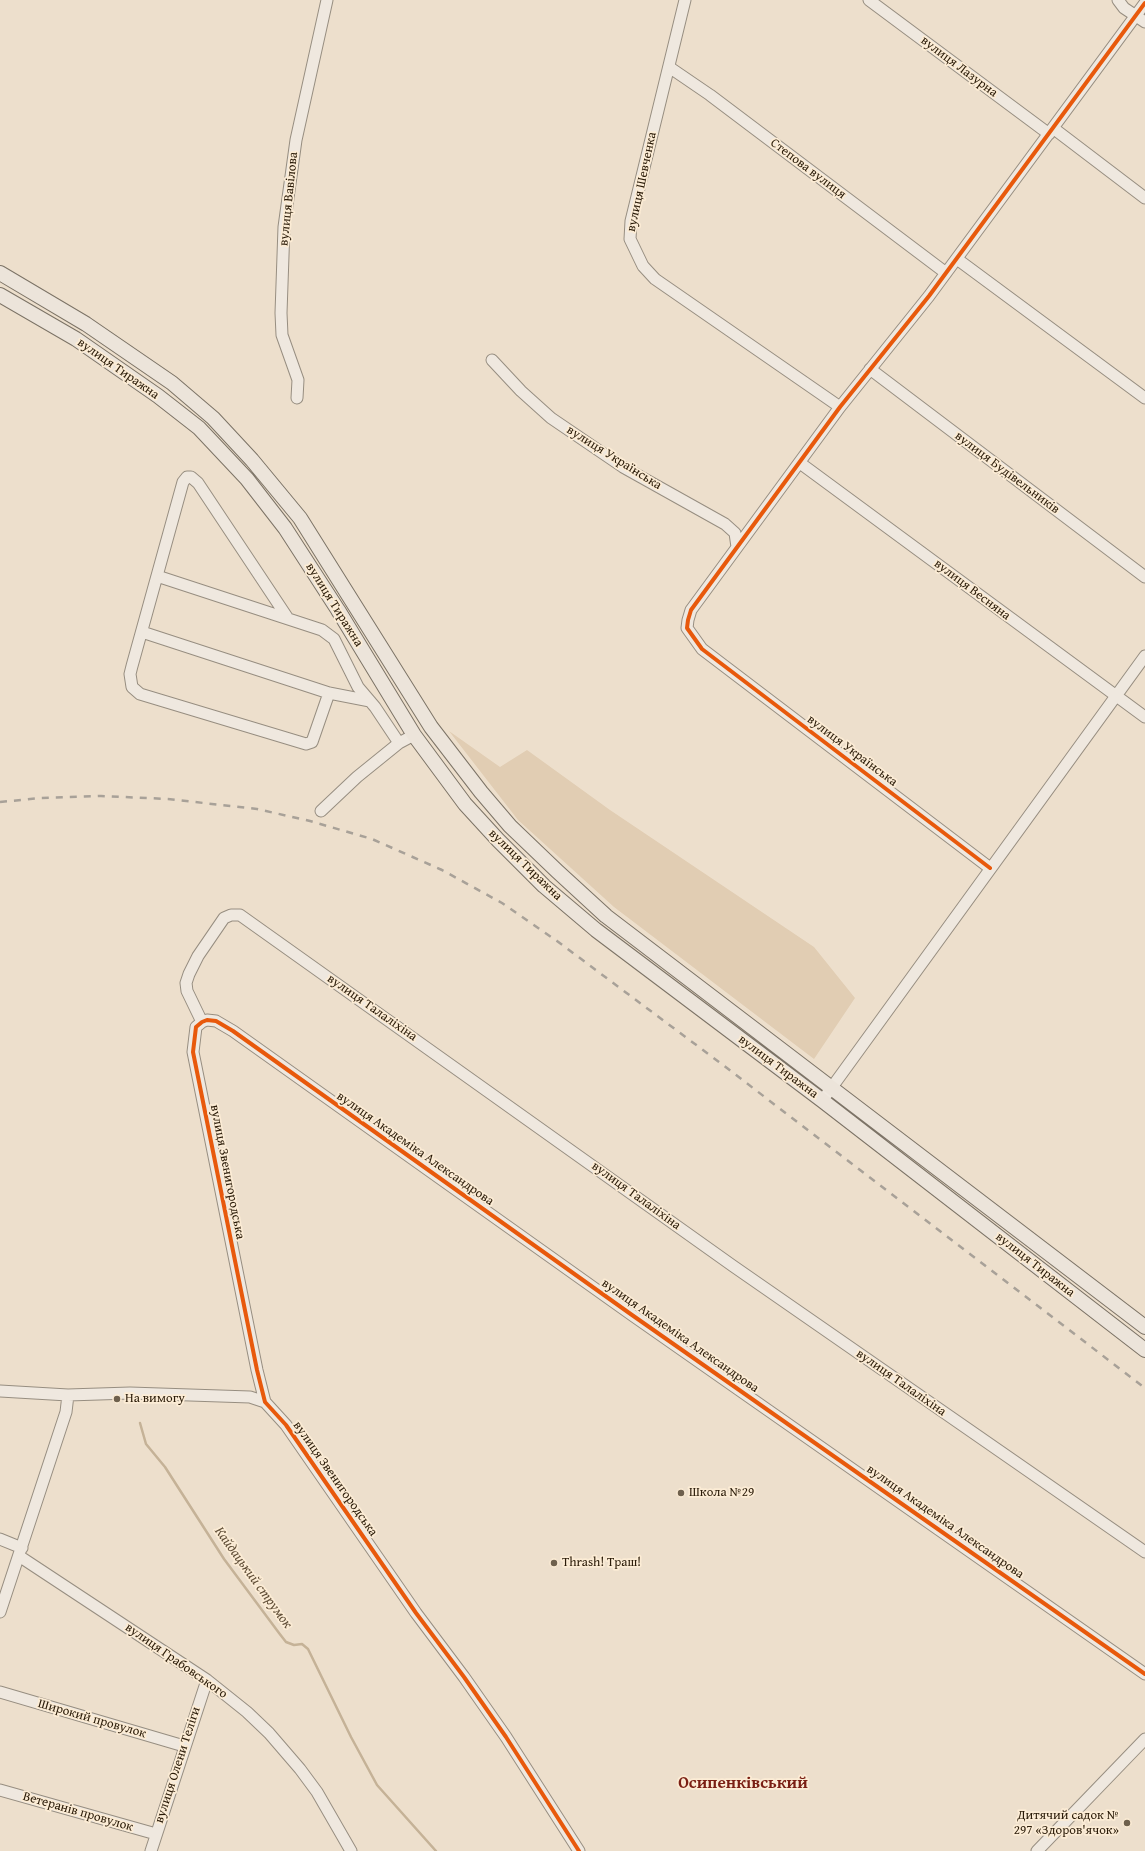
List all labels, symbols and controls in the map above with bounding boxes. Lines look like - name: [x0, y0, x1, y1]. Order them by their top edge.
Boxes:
- street label: вулиця Лазурна: [918, 33, 1000, 101]
- street label: вулиця Шевченка: [624, 131, 660, 233]
- street label: Степова вулиця: [767, 136, 849, 202]
- street label: вулиця Вавілова: [276, 151, 302, 247]
- street label: вулиця Тиражна: [74, 335, 162, 403]
- street label: вулиця Українська: [564, 423, 664, 493]
- street label: вулиця Будівельників: [952, 428, 1062, 518]
- street label: вулиця Весняна: [931, 556, 1013, 624]
- street label: вулиця Тиражна: [302, 560, 366, 650]
- street label: вулиця Українська: [804, 712, 900, 790]
- street label: вулиця Тиражна: [485, 826, 565, 904]
- street label: вулиця Талаліхіна: [324, 971, 420, 1045]
- street label: вулиця Тиражна: [735, 1032, 821, 1102]
- street label: вулиця Академіка Александрова: [333, 1089, 497, 1209]
- street label: вулиця Звенигородська: [206, 1103, 248, 1241]
- street label: вулиця Талаліхіна: [588, 1158, 684, 1234]
- street label: вулиця Тиражна: [992, 1229, 1078, 1301]
- street label: вулиця Академіка Александрова: [598, 1276, 762, 1396]
- street label: вулиця Талаліхіна: [853, 1346, 949, 1420]
- place label: На вимогу: [125, 1391, 185, 1407]
- marker: На вимогу: [112, 1394, 122, 1404]
- street label: вулиця Звенигородська: [289, 1418, 381, 1540]
- street label: вулиця Академіка Александрова: [863, 1462, 1027, 1582]
- place label: Школа №29: [689, 1485, 754, 1501]
- marker: Школа №29: [676, 1488, 686, 1498]
- water label: Кайдацький струмок: [210, 1524, 296, 1632]
- place label: Thrash! Траш!: [562, 1555, 641, 1571]
- marker: Thrash! Траш!: [549, 1558, 559, 1568]
- street label: вулиця Грабовського: [122, 1620, 230, 1702]
- street label: Широкий провулок: [36, 1696, 148, 1742]
- street label: вулиця Олени Теліги: [152, 1705, 204, 1825]
- district label: Осипенківський: [678, 1774, 808, 1794]
- street label: Ветеранів провулок: [21, 1789, 135, 1835]
- place label: Дитячий садок № 297 «Здоров'ячок»: [1014, 1808, 1119, 1839]
- marker: Дитячий садок № 297 «Здоров'ячок»: [1122, 1818, 1132, 1828]

